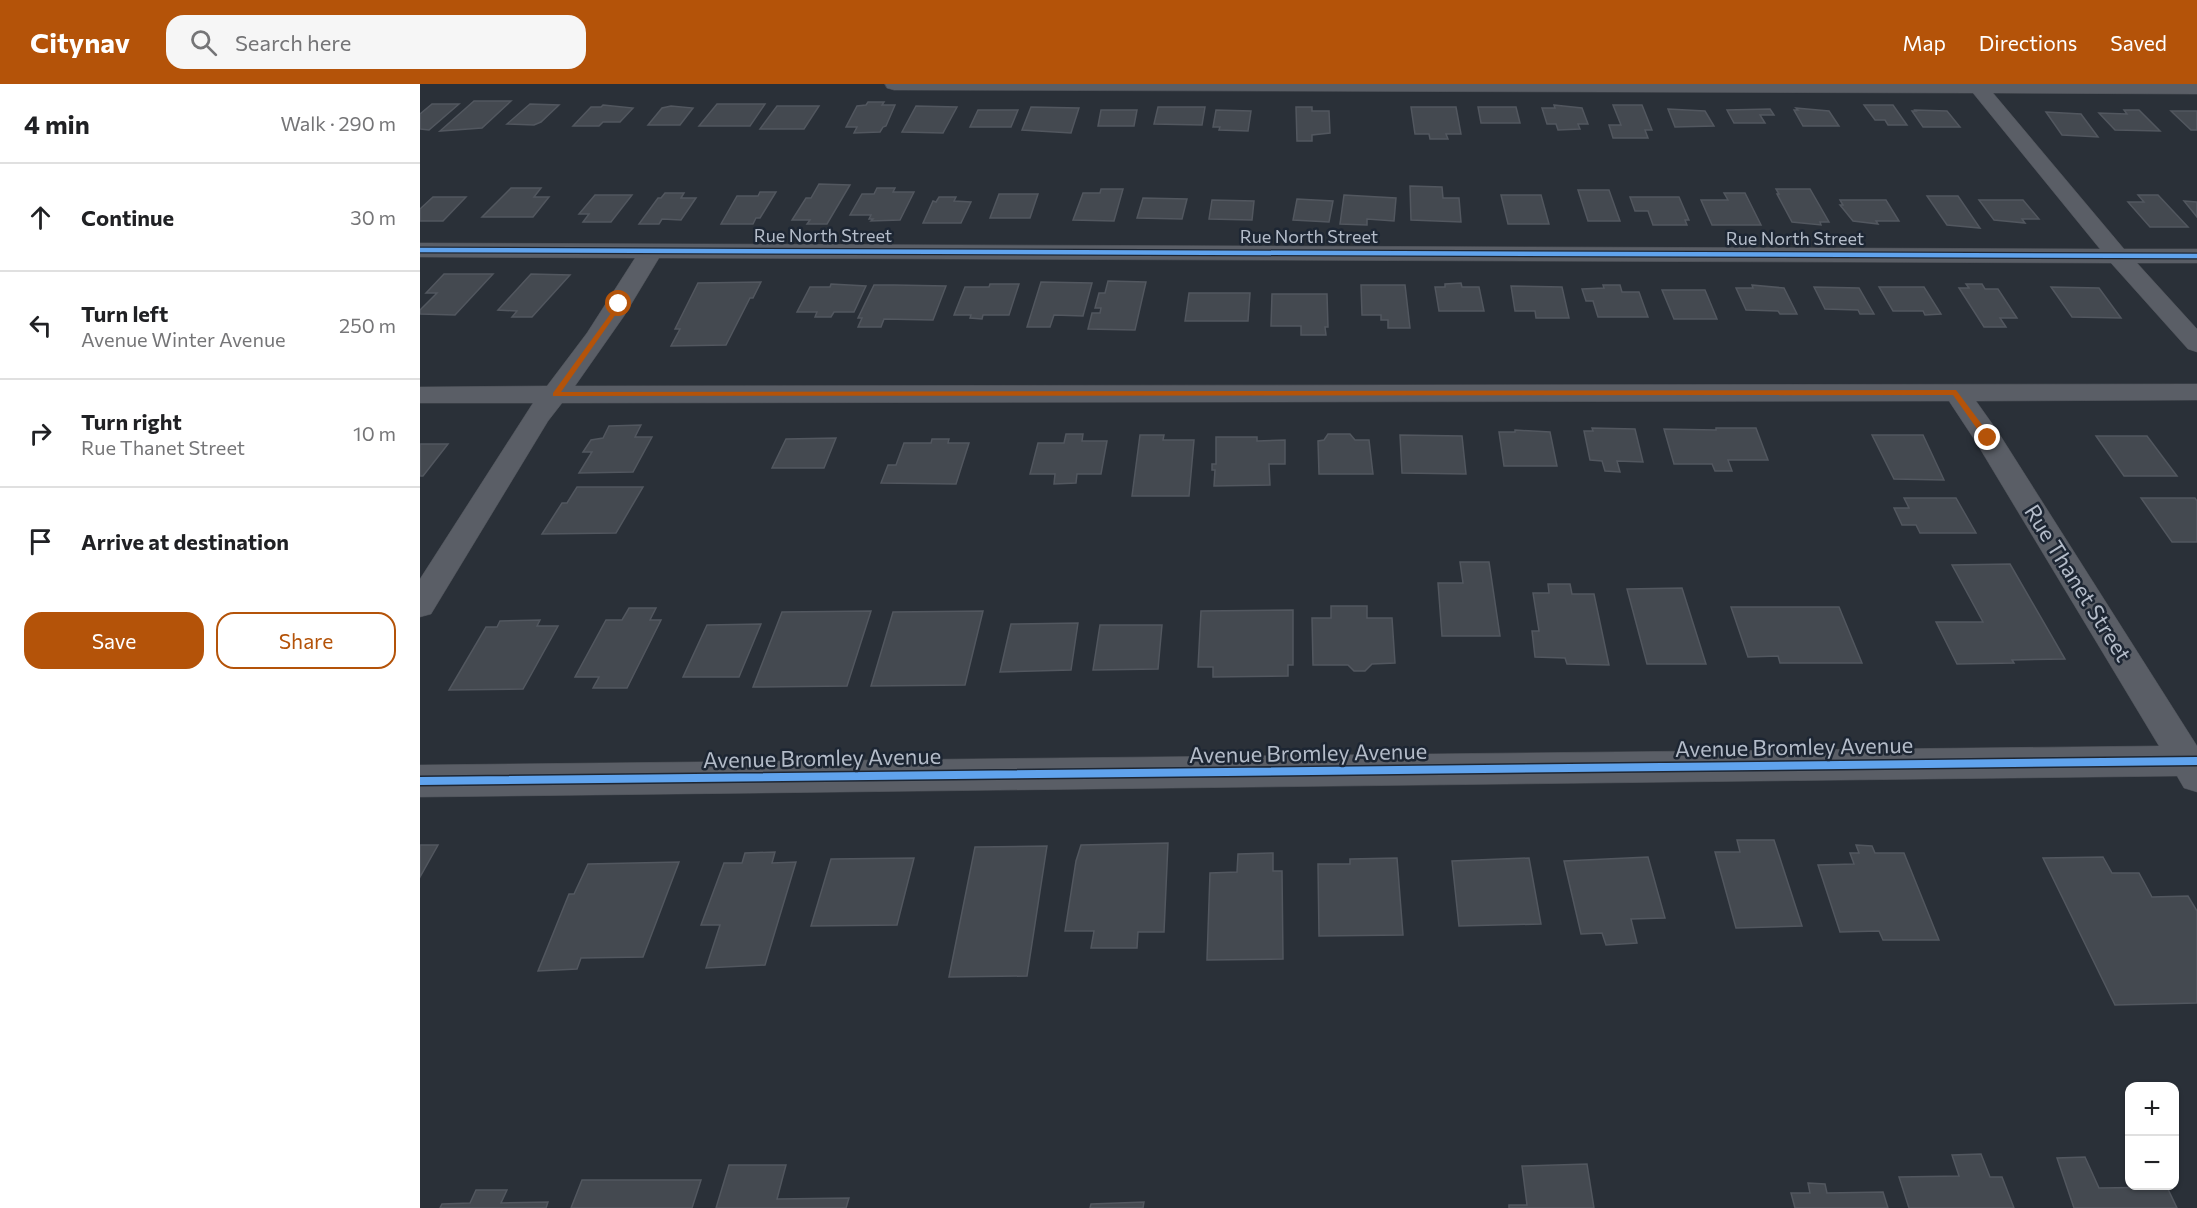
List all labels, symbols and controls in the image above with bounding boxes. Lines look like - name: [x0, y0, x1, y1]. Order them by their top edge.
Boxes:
- search box: [166, 15, 586, 69]
- text: Citynav: [30, 25, 130, 59]
- icon: search: [187, 26, 220, 59]
- text: Search here: [235, 29, 351, 56]
- text: Map: [1903, 30, 1946, 55]
- text: Directions: [1979, 30, 2077, 55]
- text: Saved: [2110, 30, 2167, 55]
- text: 4 min: [24, 108, 90, 139]
- text: Walk · 290 m: [280, 111, 396, 135]
- icon: ahead: [24, 201, 57, 234]
- text: Continue: [81, 204, 174, 231]
- text: 30 m: [350, 205, 396, 229]
- street label: Rue North Street: [754, 224, 892, 246]
- street label: Rue North Street: [1240, 225, 1378, 247]
- street label: Rue North Street: [1726, 227, 1864, 249]
- route start: [605, 290, 631, 316]
- text: Turn left: [81, 300, 168, 327]
- icon: left: [24, 309, 57, 342]
- text: 250 m: [339, 313, 396, 337]
- text: Avenue Winter Avenue: [81, 327, 286, 351]
- text: Turn right: [81, 408, 182, 435]
- icon: right: [24, 417, 57, 450]
- text: 10 m: [353, 421, 396, 445]
- route end: [1974, 424, 2000, 450]
- text: Rue Thanet Street: [81, 435, 245, 459]
- street label: Rue Thanet Street: [2019, 499, 2138, 666]
- icon: arrive: [24, 525, 57, 558]
- text: Arrive at destination: [81, 528, 289, 555]
- button: Save: [24, 612, 204, 669]
- button: Share: [216, 612, 396, 669]
- street label: Avenue Bromley Avenue: [1675, 731, 1913, 762]
- street label: Avenue Bromley Avenue: [1189, 737, 1427, 768]
- street label: Avenue Bromley Avenue: [703, 742, 941, 773]
- map controls: [2125, 1082, 2179, 1190]
- button: +: [2125, 1082, 2179, 1136]
- button: −: [2125, 1136, 2179, 1190]

